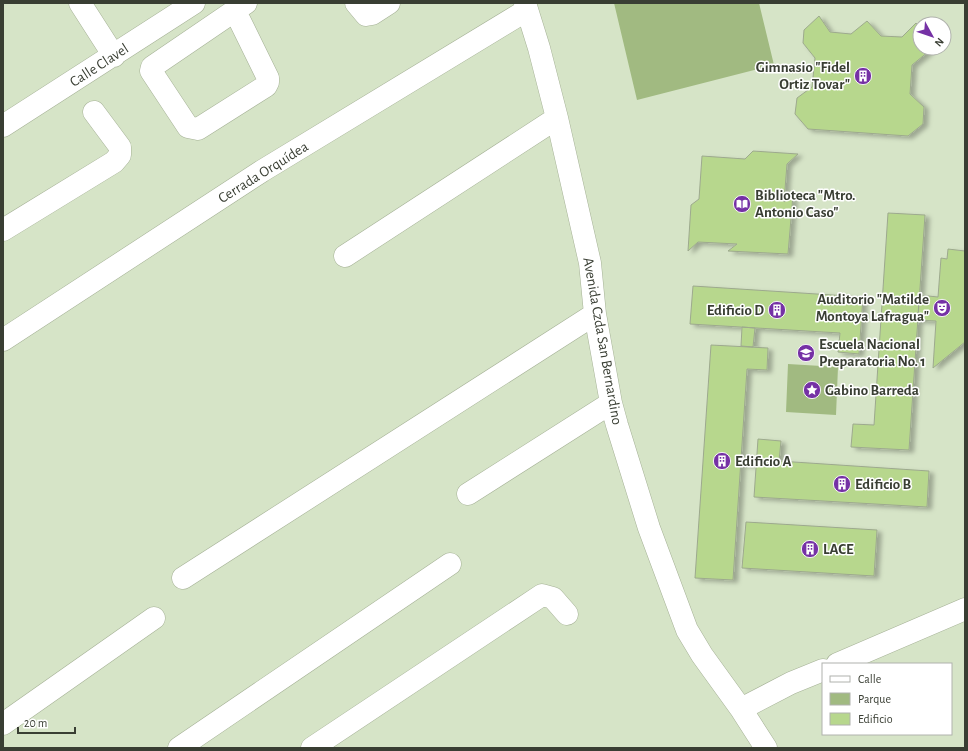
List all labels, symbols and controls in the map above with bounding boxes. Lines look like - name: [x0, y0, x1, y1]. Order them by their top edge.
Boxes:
- north arrow: [912, 16, 952, 56]
- text: N: [933, 36, 946, 49]
- street label: Calle Clavel: [67, 41, 131, 90]
- place label: Gimnasio "Fidel Ortiz Tovar": [756, 60, 850, 92]
- building icon: Gimnasio "Fidel Ortiz Tovar": [853, 66, 873, 86]
- street label: Cerrada Orquídea: [216, 139, 311, 206]
- place label: Biblioteca "Mtro. Antonio Caso": [755, 188, 856, 220]
- library icon: Biblioteca "Mtro. Antonio Caso": [732, 194, 752, 214]
- street label: Avenida Czda San Bernardino: [580, 256, 625, 426]
- place label: Auditorio "Matilde Montoya Lafragua": [816, 292, 929, 324]
- theatre icon: Auditorio "Matilde Montoya Lafragua": [932, 298, 952, 318]
- building icon: Edificio D: [767, 300, 787, 320]
- place label: Edificio D: [707, 303, 764, 318]
- place label: Escuela Nacional Preparatoria No. 1: [819, 337, 926, 369]
- school or university icon: Escuela Nacional Preparatoria No. 1: [796, 343, 816, 363]
- place icon: Gabino Barreda: [802, 380, 822, 400]
- place label: Gabino Barreda: [825, 383, 919, 398]
- building icon: Edificio A: [712, 451, 732, 471]
- place label: Edificio A: [735, 454, 792, 469]
- building icon: Edificio B: [832, 474, 852, 494]
- place label: Edificio B: [855, 477, 912, 492]
- building icon: LACE: [800, 539, 820, 559]
- place label: LACE: [823, 542, 854, 557]
- legend: [822, 663, 952, 735]
- text: Calle: [858, 673, 881, 685]
- text: Parque: [858, 693, 891, 705]
- scale bar: [18, 709, 75, 735]
- text: Edificio: [858, 713, 893, 725]
- text: 20 m: [24, 717, 47, 729]

